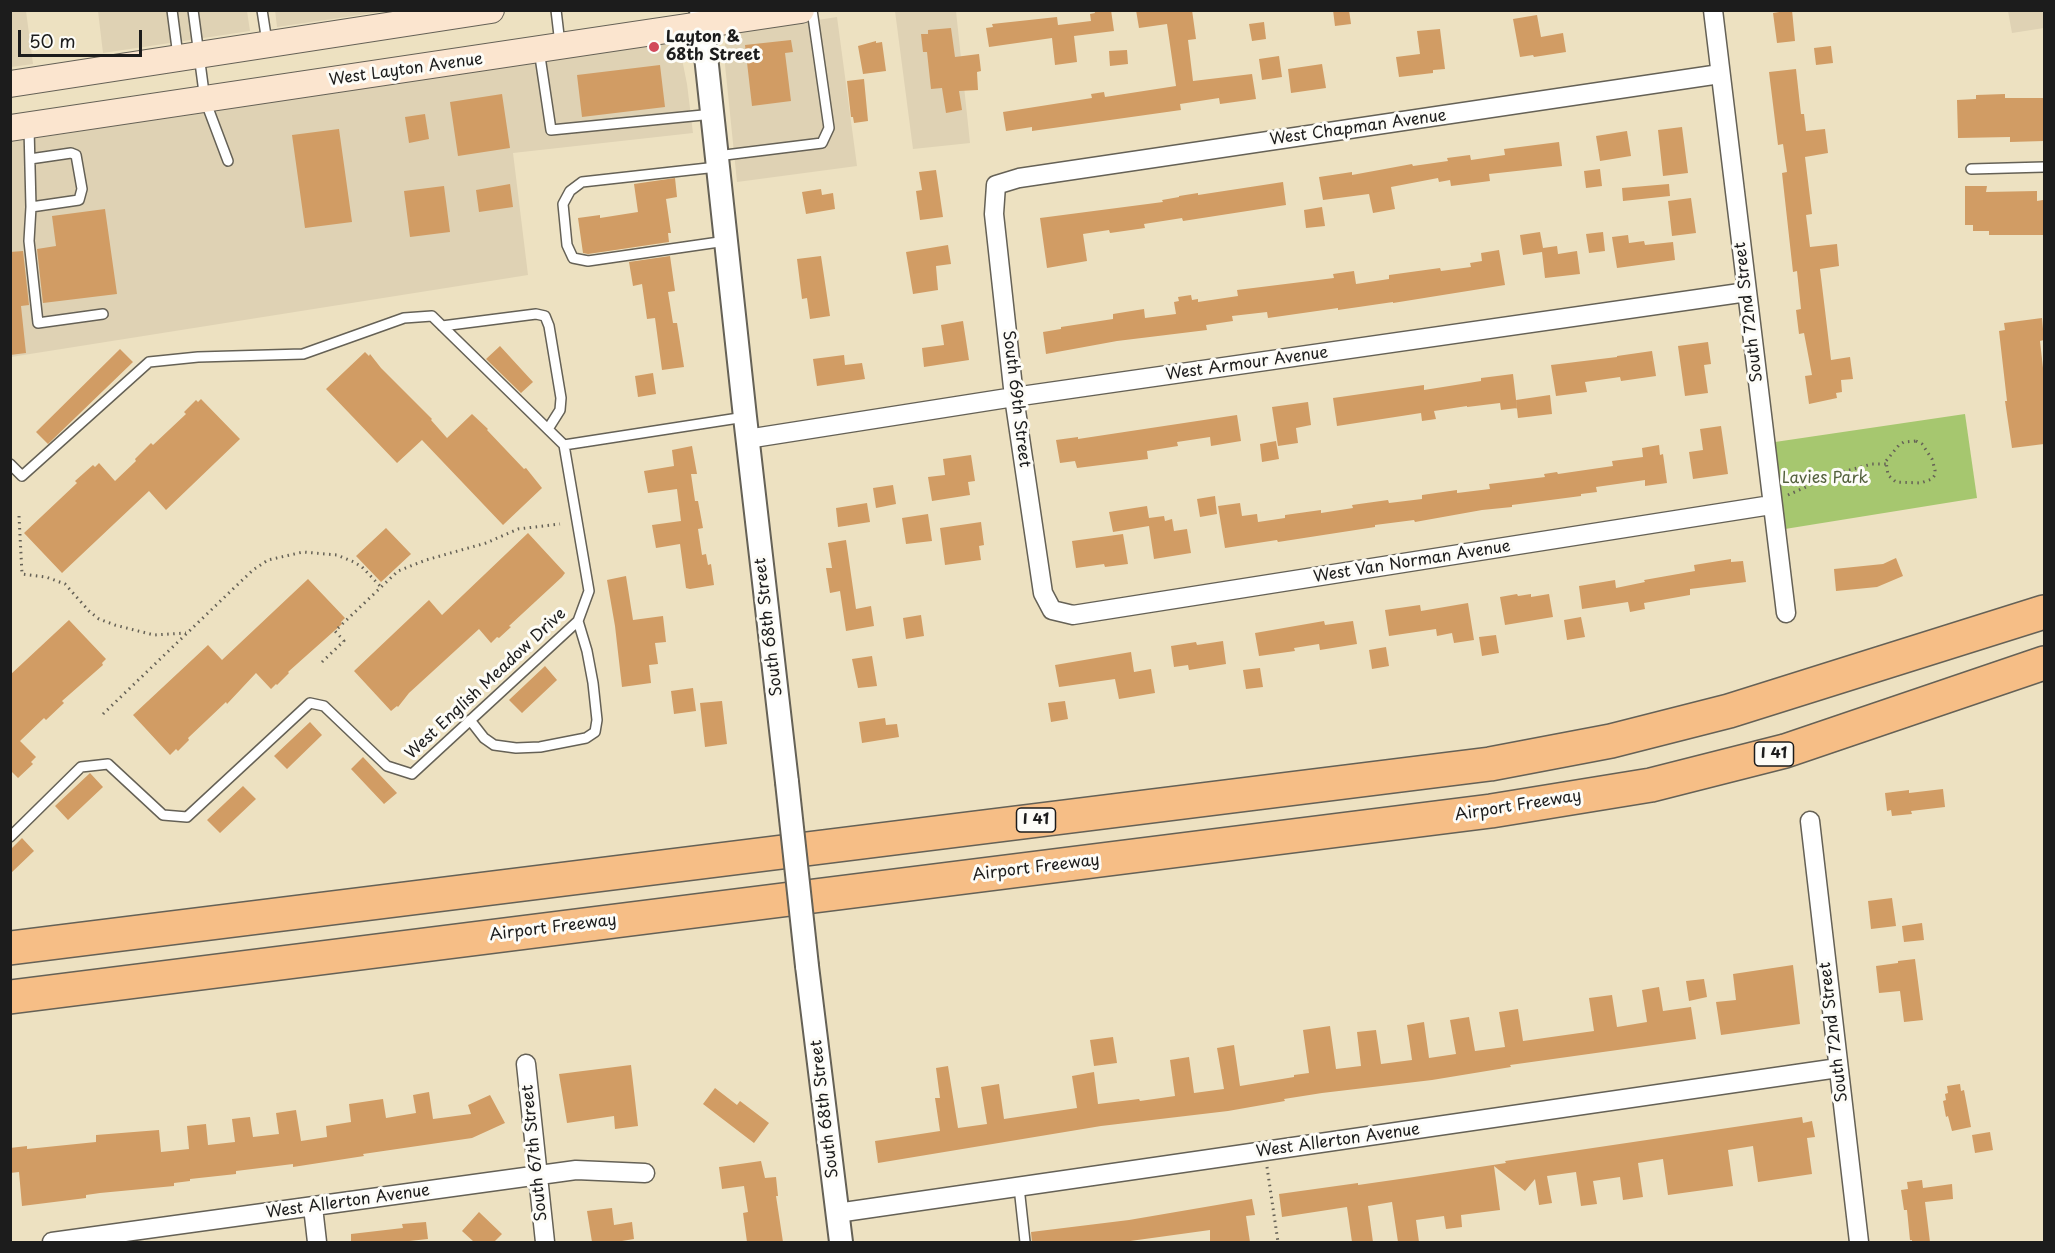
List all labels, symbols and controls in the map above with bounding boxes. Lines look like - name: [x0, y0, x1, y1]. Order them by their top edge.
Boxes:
- scale bar: [21, 18, 146, 56]
- text: 50 m: [29, 27, 76, 54]
- place label: Layton & 68th Street: [666, 28, 760, 66]
- marker: Layton & 68th Street: [647, 40, 661, 54]
- street label: West Layton Avenue: [328, 50, 484, 90]
- street label: West Chapman Avenue: [1268, 106, 1448, 150]
- street label: South 72nd Street: [1731, 241, 1767, 383]
- street label: South 69th Street: [998, 329, 1034, 469]
- street label: West Armour Avenue: [1165, 343, 1329, 385]
- park label: Lavies Park: [1782, 469, 1868, 489]
- street label: West Van Norman Avenue: [1312, 537, 1512, 587]
- street label: South 68th Street: [751, 557, 787, 697]
- street label: West English Meadow Drive: [402, 605, 570, 763]
- road number: I 41: [1754, 742, 1794, 766]
- street label: Airport Freeway: [1453, 787, 1583, 825]
- road number: I 41: [1016, 808, 1056, 832]
- street label: Airport Freeway: [971, 851, 1101, 885]
- street label: Airport Freeway: [488, 911, 618, 945]
- street label: South 72nd Street: [1816, 961, 1852, 1103]
- street label: South 68th Street: [807, 1039, 843, 1179]
- street label: South 67th Street: [518, 1084, 552, 1222]
- street label: West Allerton Avenue: [1255, 1120, 1421, 1162]
- street label: West Allerton Avenue: [265, 1181, 431, 1223]

